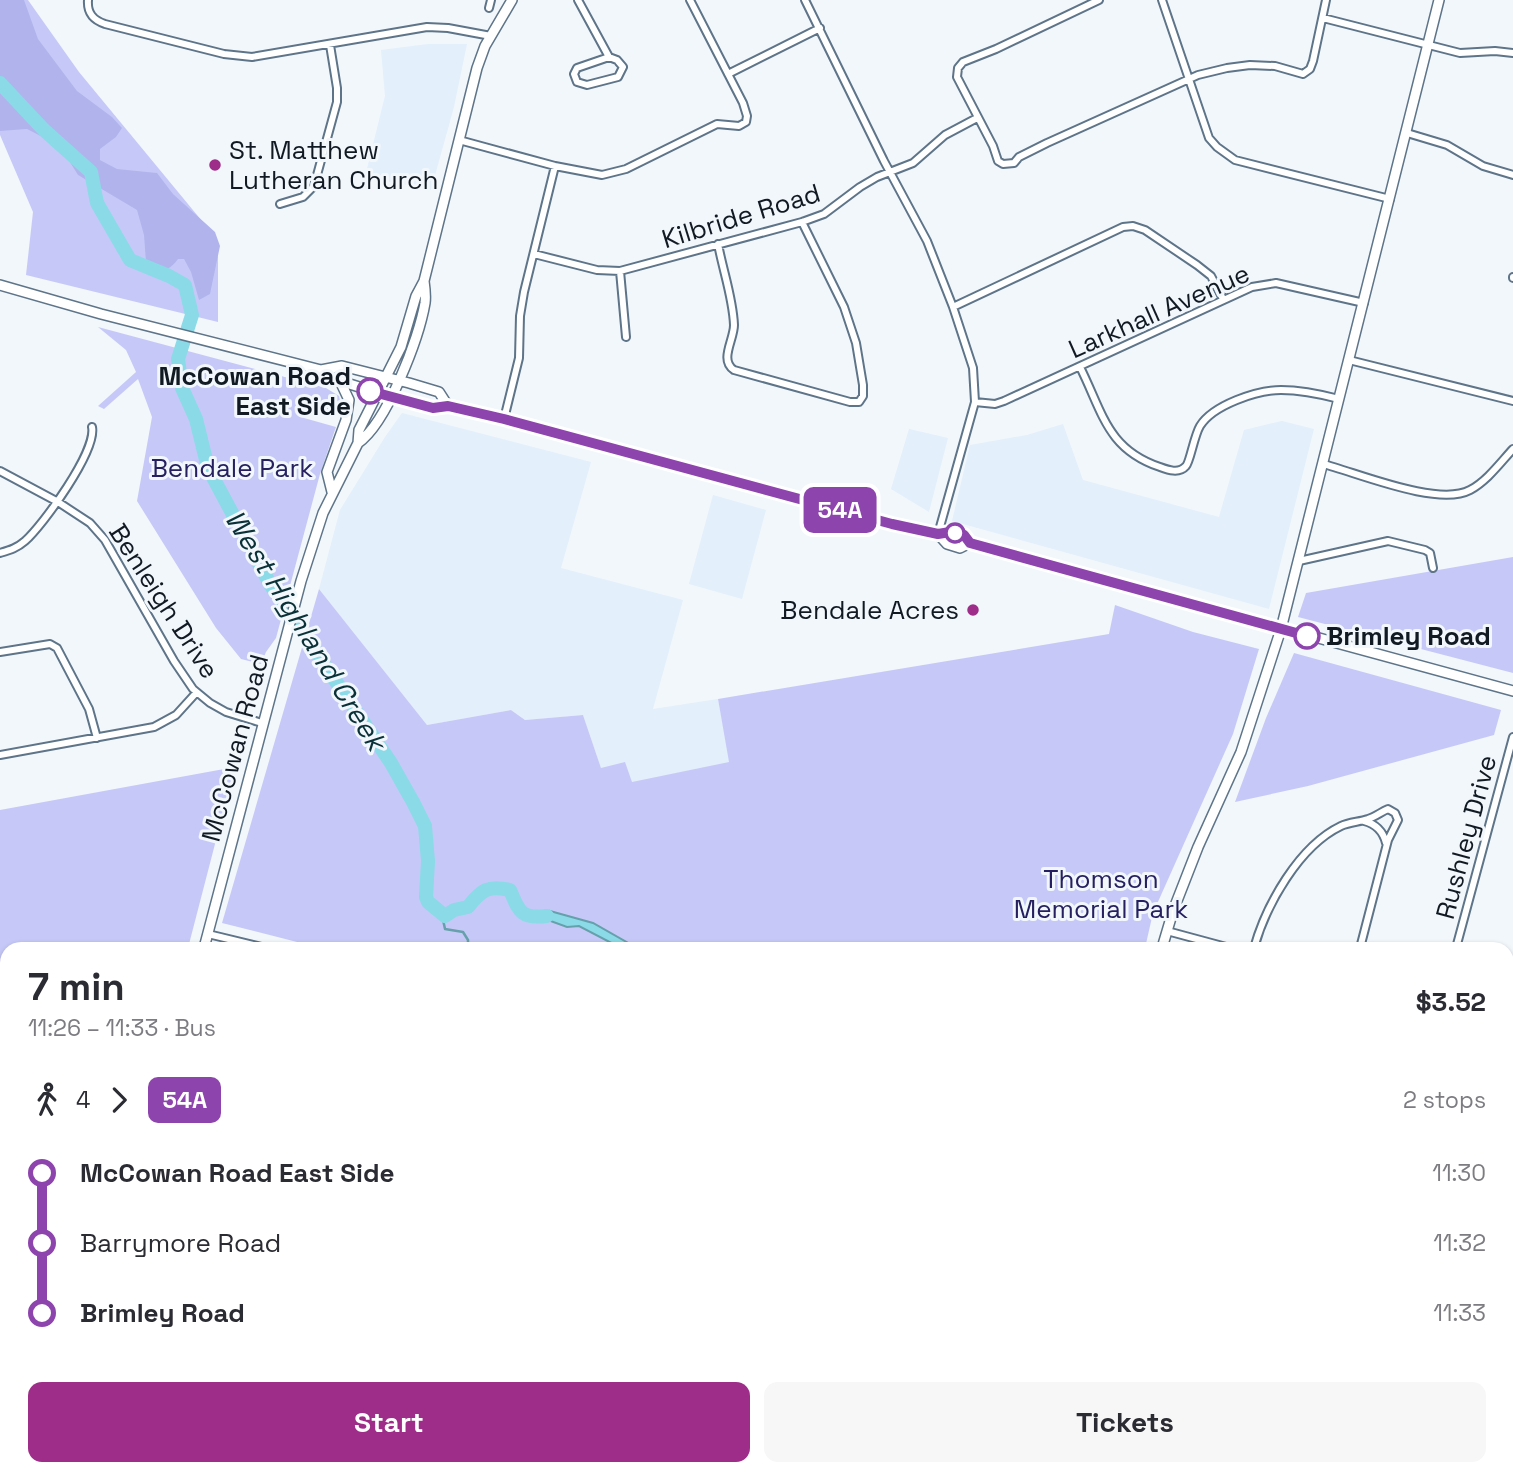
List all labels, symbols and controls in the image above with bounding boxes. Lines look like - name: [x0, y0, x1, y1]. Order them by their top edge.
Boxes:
- place label: St. Matthew Lutheran Church: [229, 133, 438, 197]
- marker: St. Matthew Lutheran Church: [207, 157, 223, 173]
- street label: Kilbride Road: [658, 176, 824, 256]
- street label: Larkhall Avenue: [1063, 256, 1255, 366]
- place label: McCowan Road East Side: [158, 359, 351, 423]
- marker: McCowan Road East Side: [357, 378, 383, 404]
- park label: Bendale Park: [151, 451, 313, 485]
- line badge: 54A: [800, 487, 880, 533]
- text: 54A: [818, 494, 862, 525]
- water label: West Highland Creek: [217, 503, 396, 760]
- street label: Benleigh Drive: [101, 517, 227, 685]
- unlabelled marker: [945, 523, 965, 543]
- place label: Bendale Acres: [780, 593, 959, 627]
- marker: Bendale Acres: [965, 602, 981, 618]
- place label: Brimley Road: [1326, 619, 1491, 653]
- marker: Brimley Road: [1294, 623, 1320, 649]
- street label: McCowan Road: [194, 651, 276, 845]
- street label: Rushley Drive: [1428, 751, 1504, 923]
- park label: Thomson Memorial Park: [1014, 862, 1188, 926]
- text: 7 min: [28, 963, 125, 1011]
- text: $3.52: [1416, 985, 1486, 1019]
- text: 11:26 – 11:33 · Bus: [28, 1013, 216, 1043]
- icon: walk: [28, 1081, 66, 1119]
- icon: forward: [100, 1081, 138, 1119]
- text: 54A: [162, 1084, 207, 1115]
- text: 4: [76, 1085, 90, 1115]
- text: 2 stops: [1403, 1085, 1486, 1115]
- text: McCowan Road East Side: [80, 1156, 395, 1190]
- text: 11:30: [1432, 1158, 1486, 1188]
- text: Barrymore Road: [80, 1226, 281, 1260]
- text: 11:32: [1433, 1228, 1486, 1258]
- text: Brimley Road: [80, 1296, 245, 1330]
- text: 11:33: [1433, 1298, 1486, 1328]
- button: Start: [28, 1382, 750, 1462]
- button: Tickets: [764, 1382, 1486, 1462]

